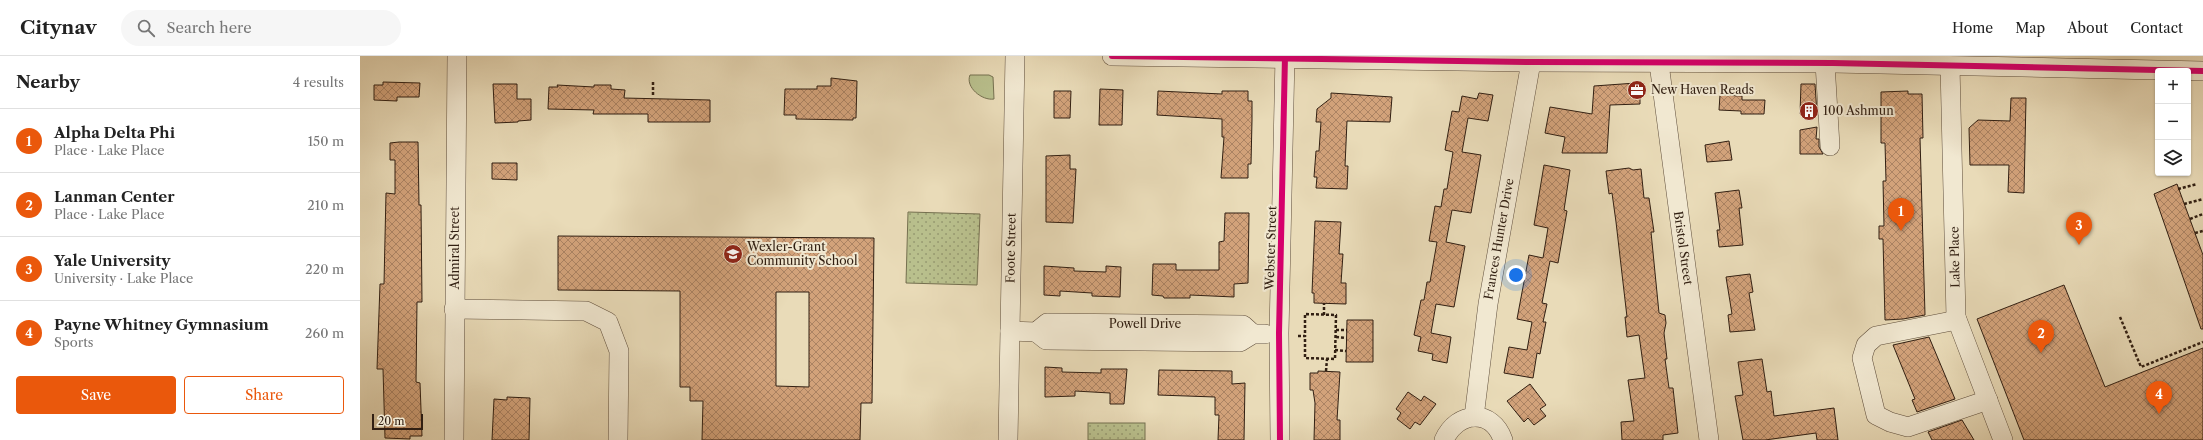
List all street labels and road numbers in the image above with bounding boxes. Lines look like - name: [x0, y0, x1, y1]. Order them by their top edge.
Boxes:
- street label: Frances Hunter Drive: [1480, 177, 1517, 301]
- street label: Webster Street: [1262, 205, 1279, 291]
- street label: Admiral Street: [447, 206, 462, 290]
- street label: Bristol Street: [1671, 210, 1696, 287]
- street label: Foote Street: [1002, 212, 1019, 283]
- street label: Lake Place: [1946, 226, 1963, 288]
- street label: Powell Drive: [1109, 316, 1182, 331]

